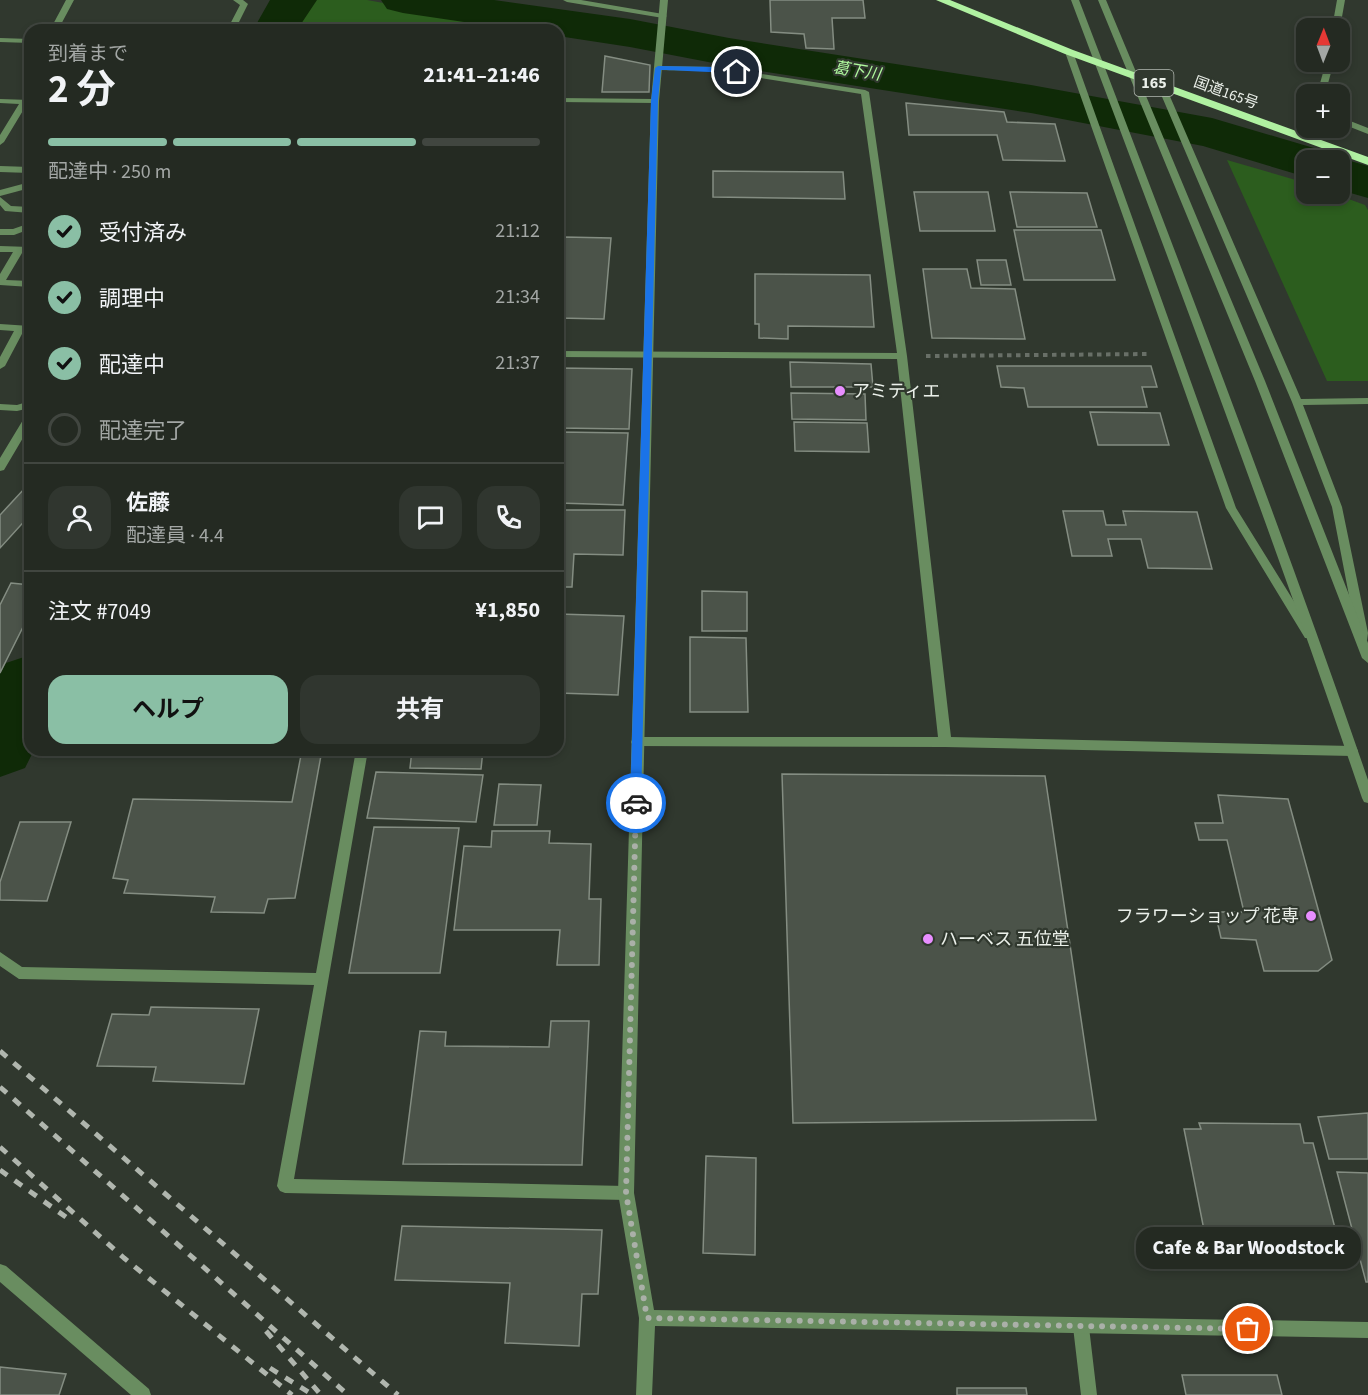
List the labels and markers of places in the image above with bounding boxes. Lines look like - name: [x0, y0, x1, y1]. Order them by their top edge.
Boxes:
- pin: [711, 46, 762, 97]
- place label: アミティエ: [852, 379, 941, 404]
- marker: アミティエ: [833, 384, 847, 398]
- place label: フラワーショップ 花専: [1116, 904, 1299, 929]
- marker: フラワーショップ 花専: [1304, 909, 1318, 923]
- place label: ハーベス 五位堂: [940, 927, 1070, 952]
- marker: ハーベス 五位堂: [921, 932, 935, 946]
- callout: Cafe & Bar Woodstock: [1136, 1227, 1360, 1269]
- pin: [1222, 1303, 1273, 1354]

